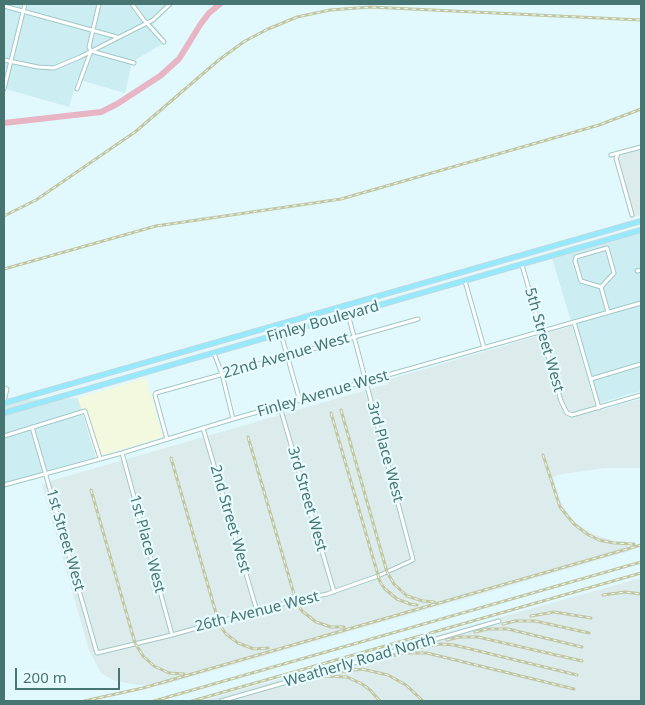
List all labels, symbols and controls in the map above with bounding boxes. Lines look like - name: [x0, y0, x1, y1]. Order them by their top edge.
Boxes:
- street label: 5th Street West: [521, 286, 567, 394]
- street label: Finley Boulevard: [265, 297, 381, 347]
- street label: 22nd Avenue West: [221, 329, 351, 383]
- street label: Finley Avenue West: [255, 367, 391, 421]
- street label: 3rd Place West: [363, 400, 407, 504]
- street label: 3rd Street West: [283, 445, 331, 553]
- street label: 2nd Street West: [206, 463, 254, 575]
- street label: 1st Street West: [42, 487, 88, 593]
- street label: 1st Place West: [125, 493, 169, 595]
- street label: 26th Avenue West: [193, 588, 321, 636]
- street label: Weatherly Road North: [282, 631, 438, 691]
- scale bar: [18, 658, 122, 690]
- text: 200 m: [23, 667, 67, 687]

